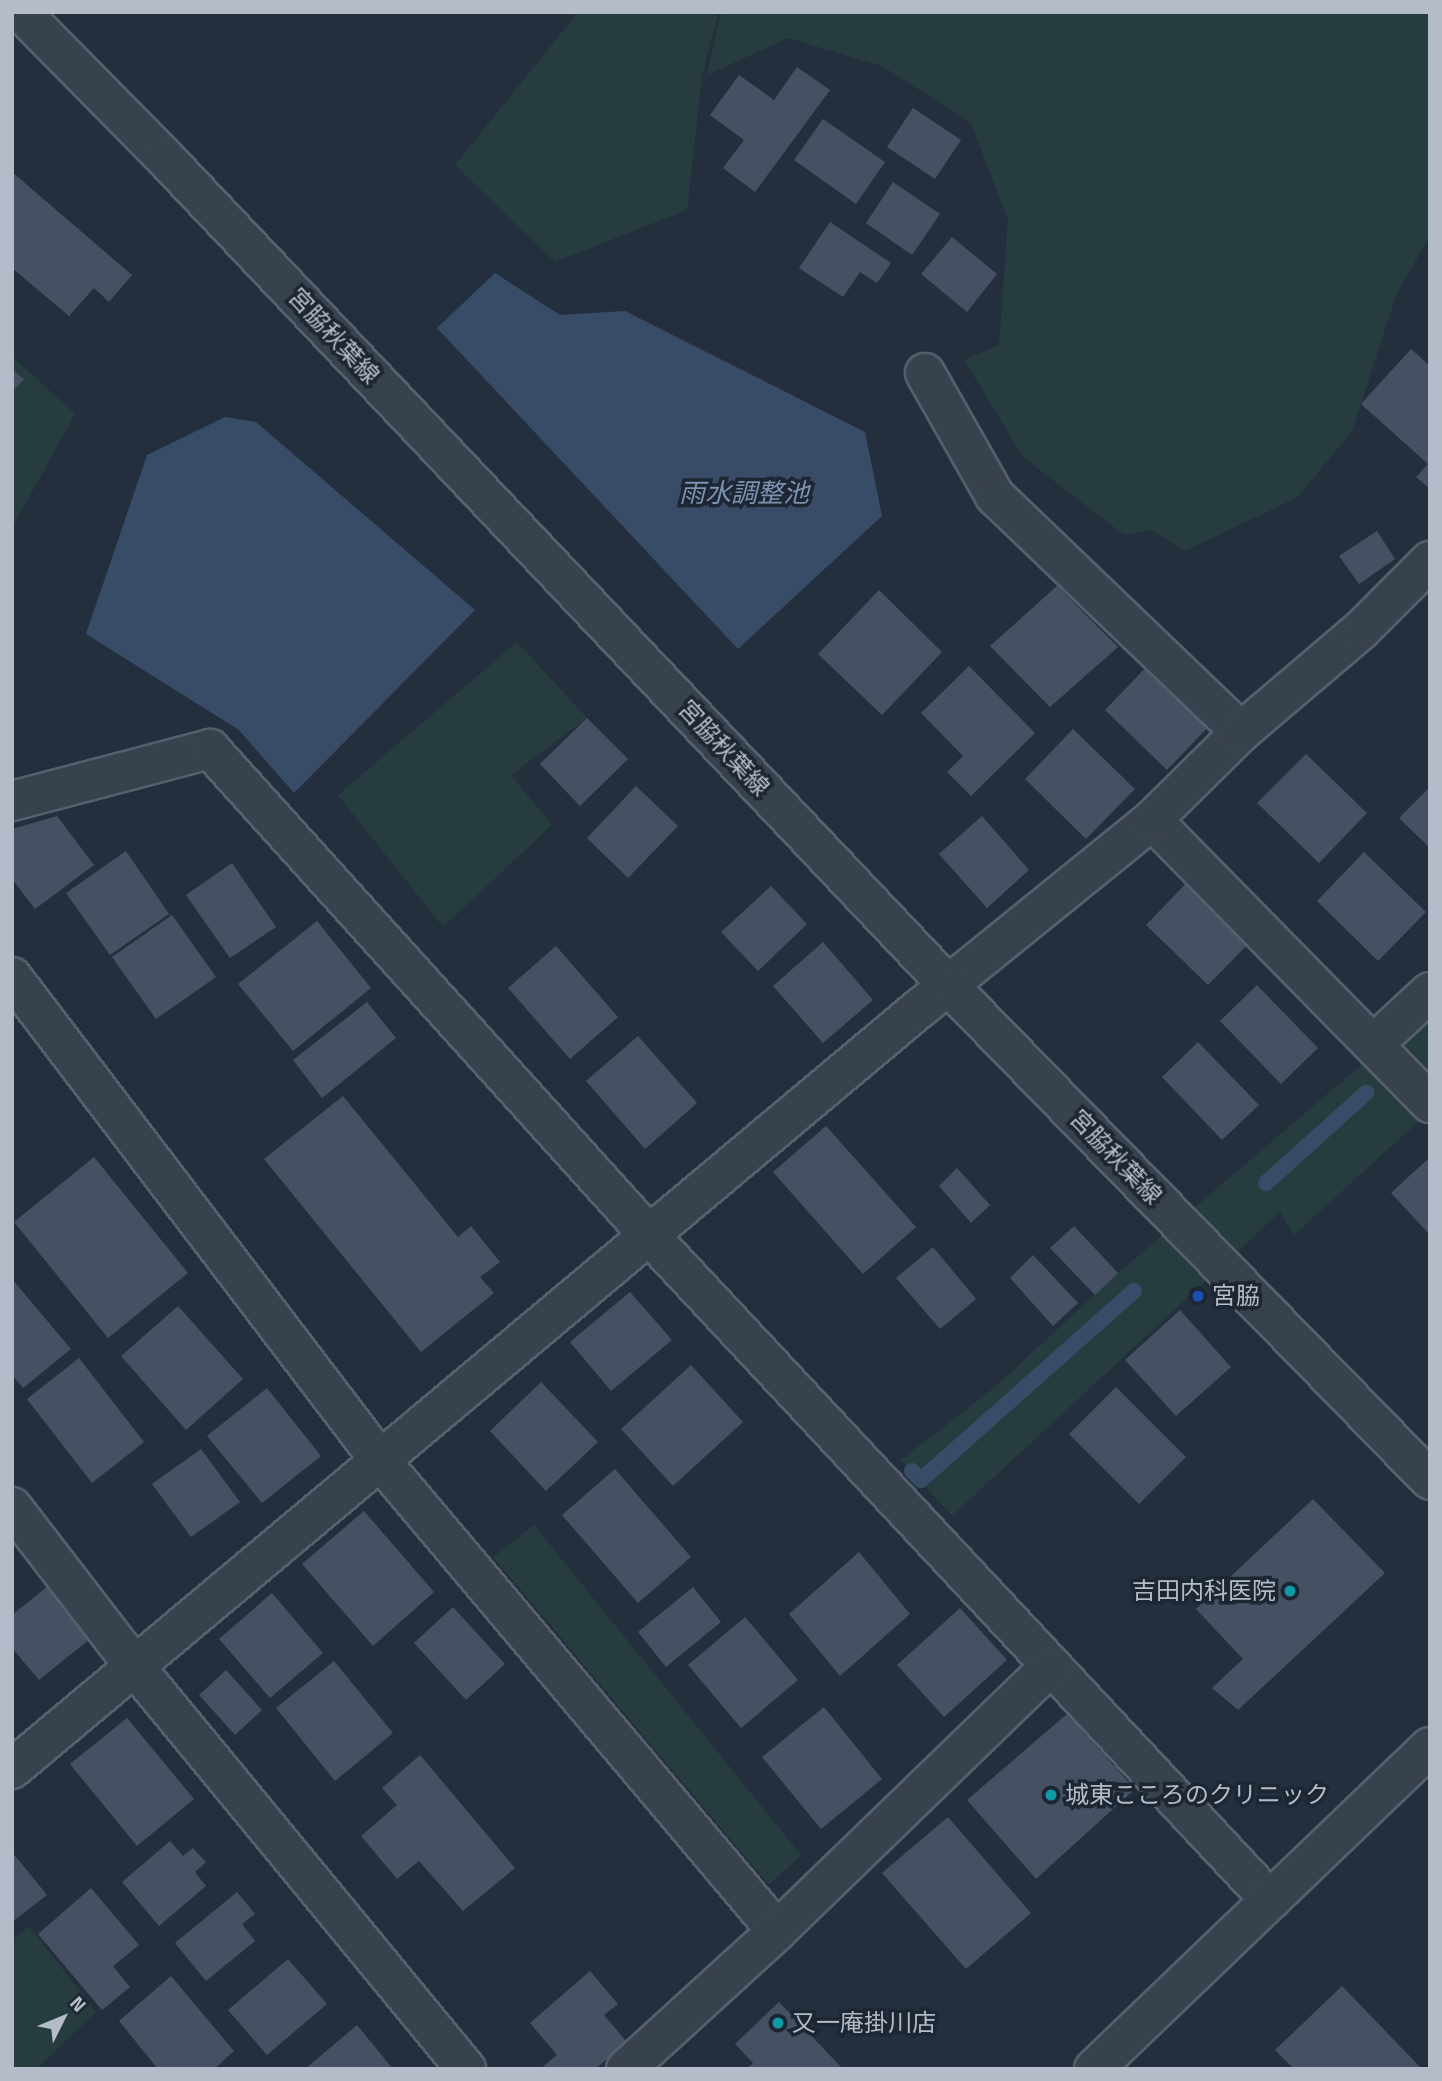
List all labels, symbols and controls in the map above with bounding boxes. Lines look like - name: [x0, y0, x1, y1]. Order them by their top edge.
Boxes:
- street label: 宮脇秋葉線: [283, 282, 385, 390]
- water label: 雨水調整池: [679, 477, 809, 509]
- street label: 宮脇秋葉線: [673, 694, 775, 802]
- street label: 宮脇秋葉線: [1064, 1104, 1168, 1210]
- place label: 宮脇: [1212, 1282, 1260, 1310]
- marker: 宮脇: [1190, 1288, 1206, 1304]
- place label: 吉田内科医院: [1132, 1577, 1276, 1605]
- marker: 吉田内科医院: [1282, 1583, 1298, 1599]
- place label: 城東こころのクリニック: [1065, 1781, 1329, 1809]
- marker: 城東こころのクリニック: [1043, 1787, 1059, 1803]
- north arrow: [28, 1983, 98, 2053]
- text: N: [64, 1989, 94, 2018]
- place label: 又一庵掛川店: [792, 2009, 936, 2037]
- marker: 又一庵掛川店: [770, 2015, 786, 2031]

